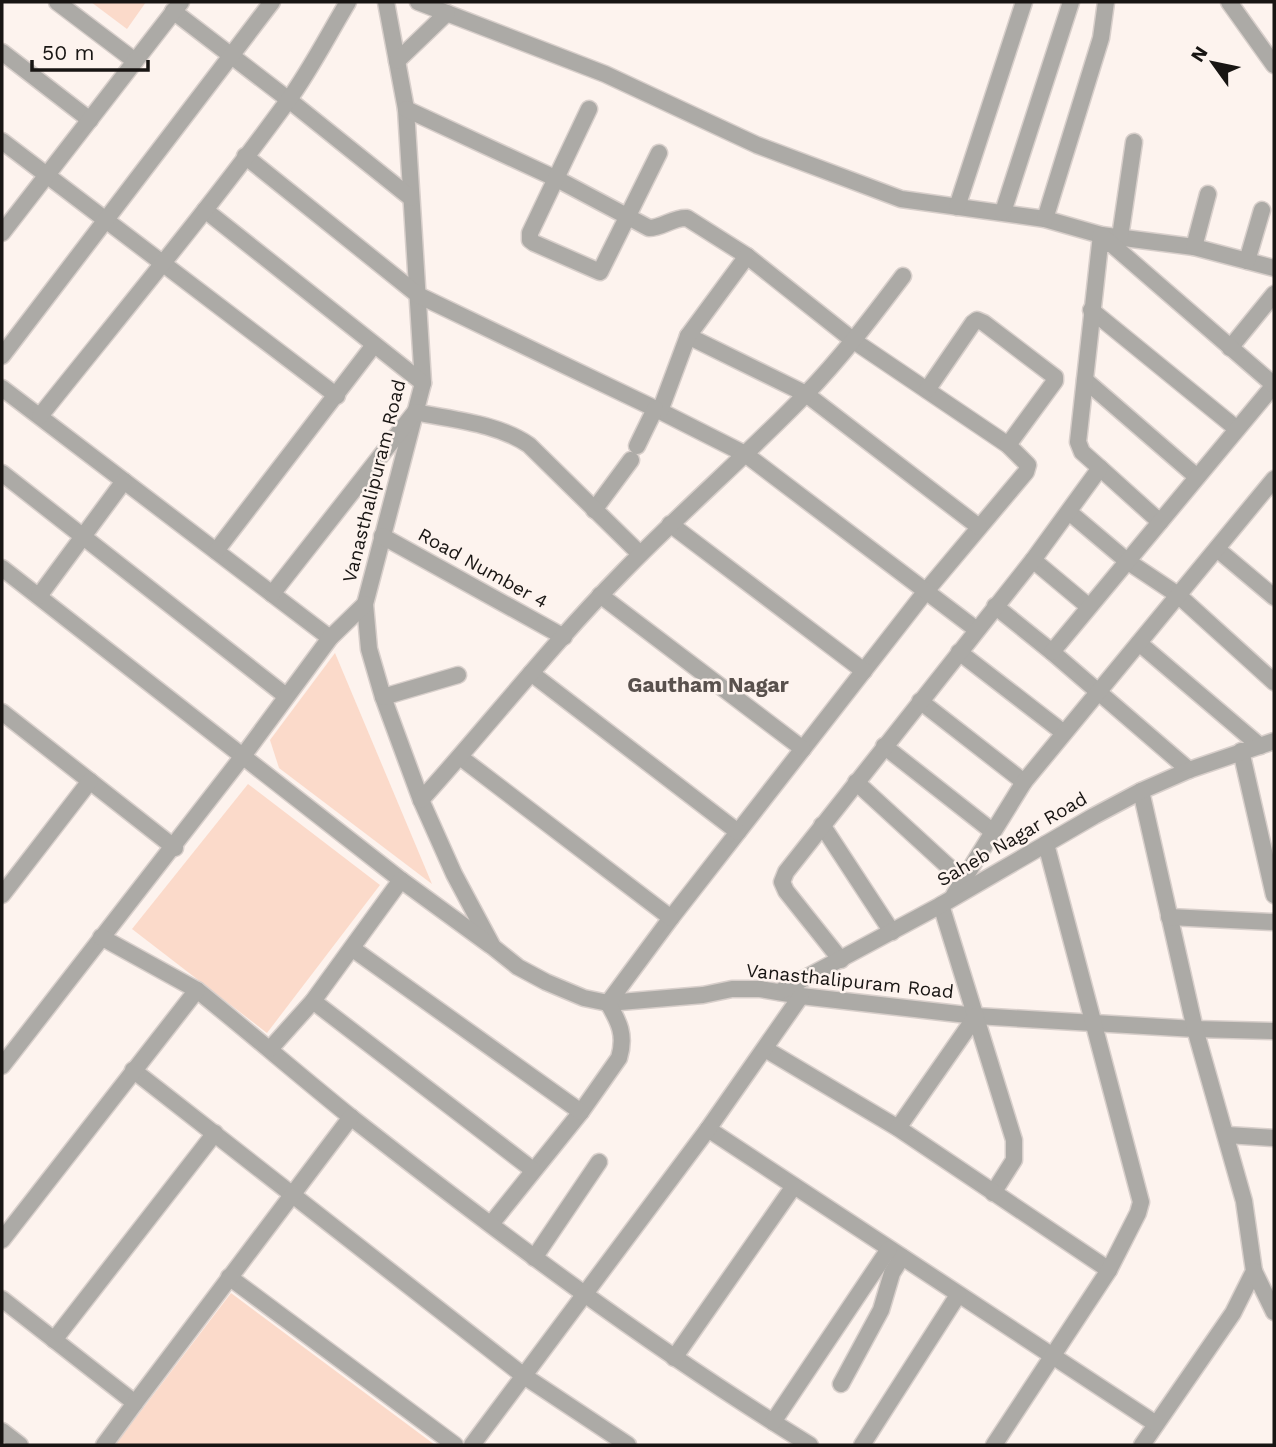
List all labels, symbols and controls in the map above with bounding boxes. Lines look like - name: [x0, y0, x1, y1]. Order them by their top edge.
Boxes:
- scale bar: [32, 28, 147, 72]
- north arrow: [1178, 28, 1248, 98]
- text: 50 m: [42, 40, 94, 65]
- text: N: [1186, 42, 1213, 66]
- street label: Vanasthalipuram Road: [338, 377, 410, 585]
- street label: Road Number 4: [414, 523, 552, 613]
- district label: Gautham Nagar: [627, 672, 789, 697]
- street label: Saheb Nagar Road: [933, 787, 1091, 891]
- street label: Vanasthalipuram Road: [745, 959, 955, 1003]

